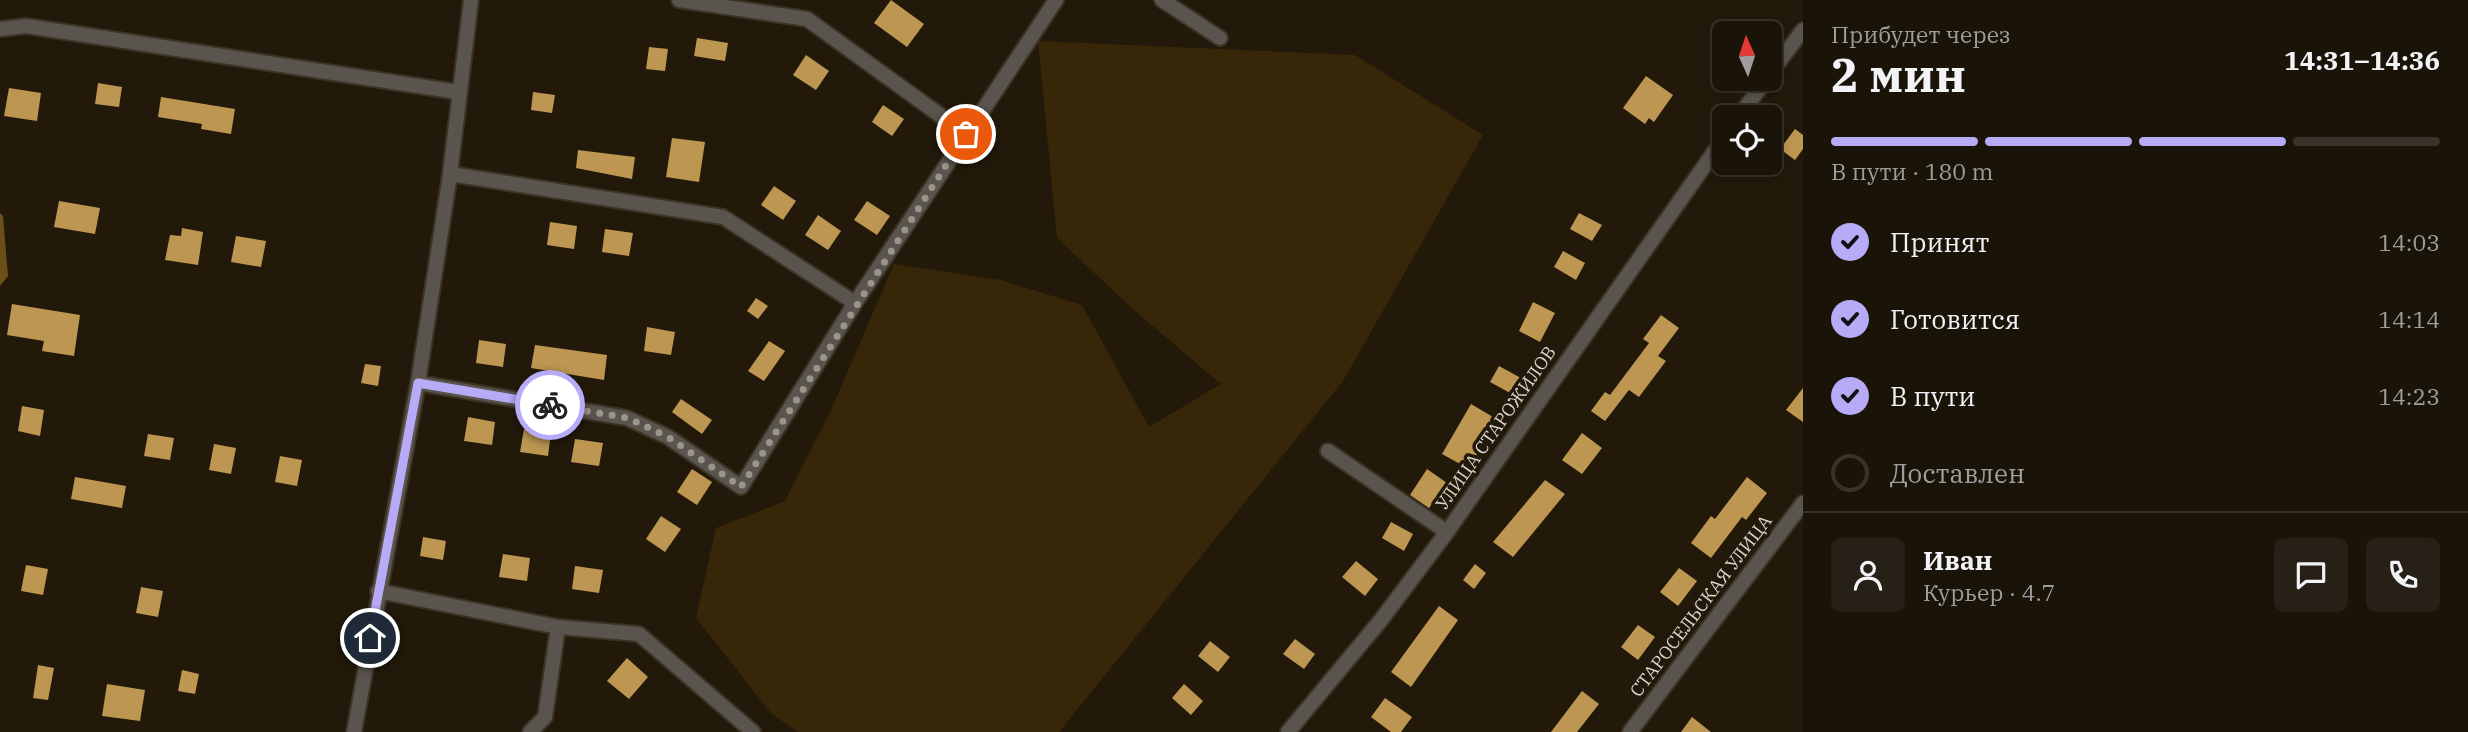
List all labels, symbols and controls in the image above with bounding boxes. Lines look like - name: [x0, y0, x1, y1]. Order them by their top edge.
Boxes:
- text: Прибудет через: [1831, 19, 2011, 49]
- north arrow: [1712, 21, 1782, 91]
- map controls: [1712, 21, 1782, 175]
- text: 14:31–14:36: [2284, 43, 2440, 77]
- text: 2 мин: [1831, 45, 1966, 105]
- pin: [936, 104, 996, 164]
- button: locate: [1712, 105, 1782, 175]
- icon: bag: [947, 115, 985, 153]
- text: В пути · 180 m: [1831, 156, 1993, 186]
- icon: check: [1831, 223, 1869, 261]
- text: Принят: [1890, 225, 1989, 259]
- text: 14:03: [2378, 227, 2440, 257]
- icon: check: [1831, 300, 1869, 338]
- text: Готовится: [1890, 302, 2020, 336]
- text: 14:14: [2378, 304, 2440, 334]
- street label: УЛИЦА СТАРОЖИЛОВ: [1430, 341, 1561, 514]
- courier: [515, 370, 585, 440]
- icon: check: [1831, 377, 1869, 415]
- text: В пути: [1890, 379, 1975, 413]
- text: 14:23: [2378, 381, 2440, 411]
- icon: bike: [531, 386, 569, 424]
- text: Доставлен: [1890, 456, 2025, 490]
- street label: СТАРОСЕЛЬСКАЯ УЛИЦА: [1625, 510, 1777, 701]
- button: person: [1831, 538, 1905, 612]
- button: chat: [2274, 538, 2348, 612]
- button: phone: [2366, 538, 2440, 612]
- text: Иван: [1923, 543, 1992, 577]
- text: Курьер · 4.7: [1923, 577, 2055, 607]
- pin: [340, 608, 400, 668]
- icon: home: [351, 619, 389, 657]

